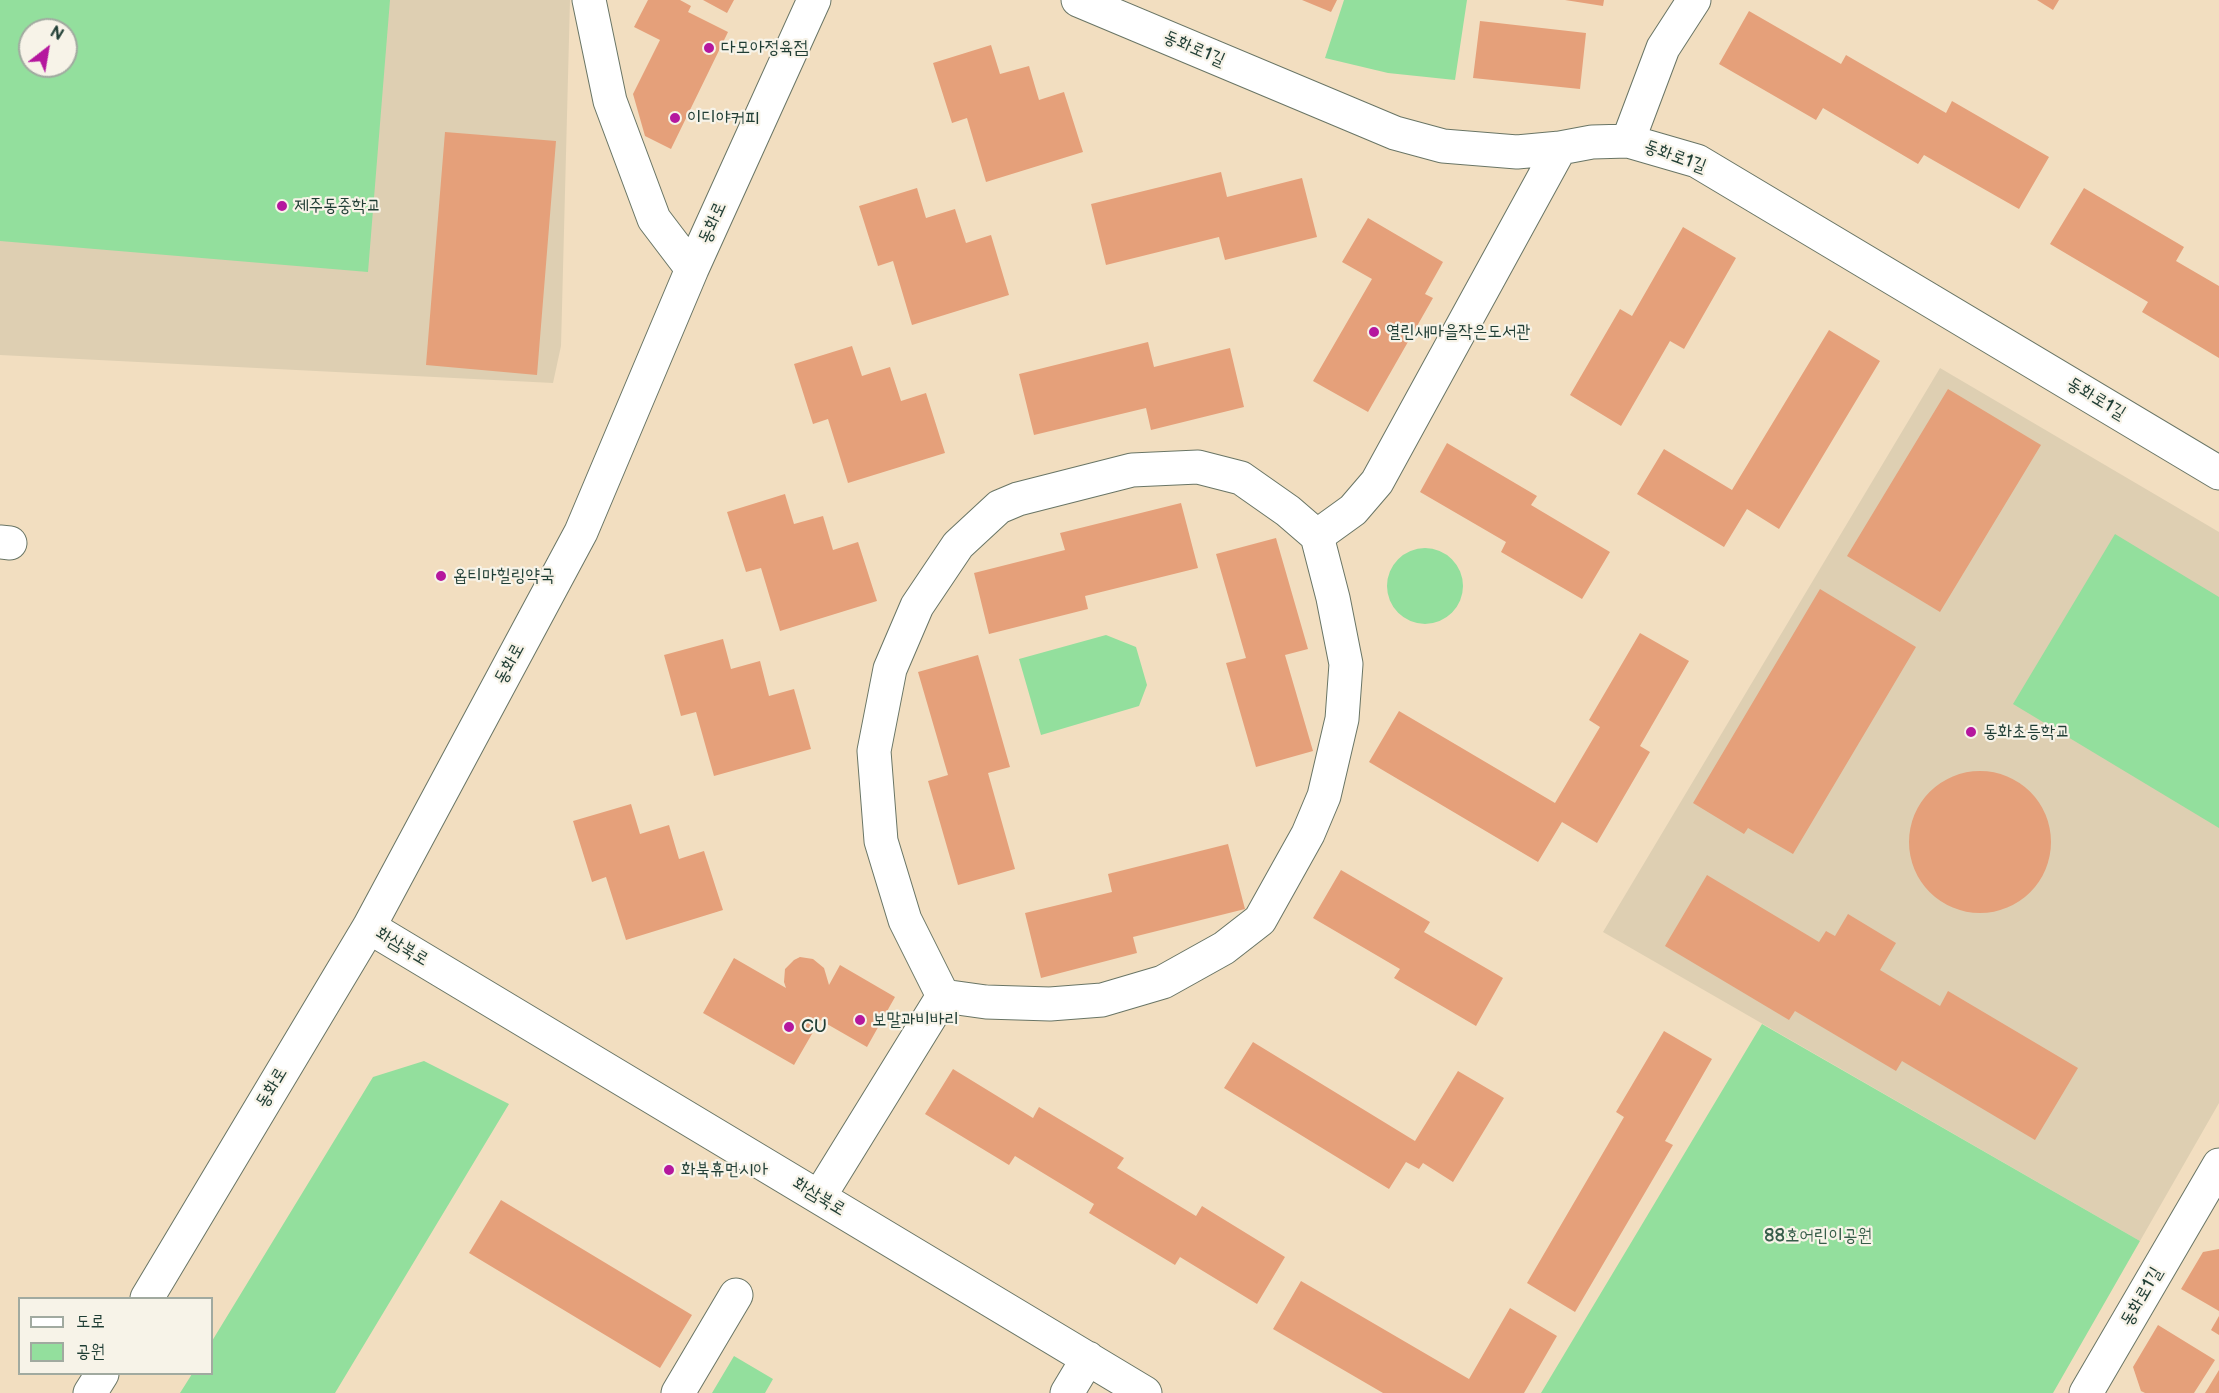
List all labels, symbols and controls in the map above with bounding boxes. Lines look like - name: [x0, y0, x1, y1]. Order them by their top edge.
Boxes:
- north arrow: [18, 18, 78, 78]
- text: N: [46, 23, 67, 45]
- street label: 동화로1길: [1160, 26, 1228, 72]
- place label: 다모아정육점: [721, 37, 808, 59]
- marker: 다모아정육점: [702, 41, 716, 55]
- place label: 이디야커피: [687, 107, 759, 129]
- marker: 이디야커피: [668, 111, 682, 125]
- street label: 동화로1길: [1641, 136, 1709, 178]
- place label: 제주동중학교: [294, 195, 381, 217]
- marker: 제주동중학교: [275, 199, 289, 213]
- street label: 동화로: [694, 199, 732, 247]
- place label: 열린새마을작은도서관: [1386, 321, 1531, 343]
- marker: 열린새마을작은도서관: [1367, 325, 1381, 339]
- street label: 동화로1길: [2063, 373, 2129, 425]
- place label: 옵티마힐링약국: [453, 565, 554, 587]
- marker: 옵티마힐링약국: [434, 569, 448, 583]
- street label: 동화로: [490, 640, 530, 688]
- place label: 동화초등학교: [1983, 721, 2070, 743]
- marker: 동화초등학교: [1964, 725, 1978, 739]
- street label: 화삼북로: [372, 923, 432, 971]
- place label: 보말과비바리: [872, 1009, 959, 1031]
- marker: 보말과비바리: [853, 1013, 867, 1027]
- place label: CU: [801, 1016, 827, 1038]
- marker: CU: [782, 1020, 796, 1034]
- street label: 동화로: [252, 1064, 292, 1112]
- place label: 화북휴먼시아: [681, 1159, 768, 1181]
- marker: 화북휴먼시아: [662, 1163, 676, 1177]
- street label: 화삼북로: [789, 1173, 849, 1221]
- park label: 88호어린이공원: [1764, 1225, 1872, 1247]
- street label: 동화로1길: [2116, 1263, 2168, 1331]
- legend: [18, 1297, 213, 1375]
- text: 도로: [76, 1311, 105, 1332]
- text: 공원: [76, 1341, 105, 1362]

